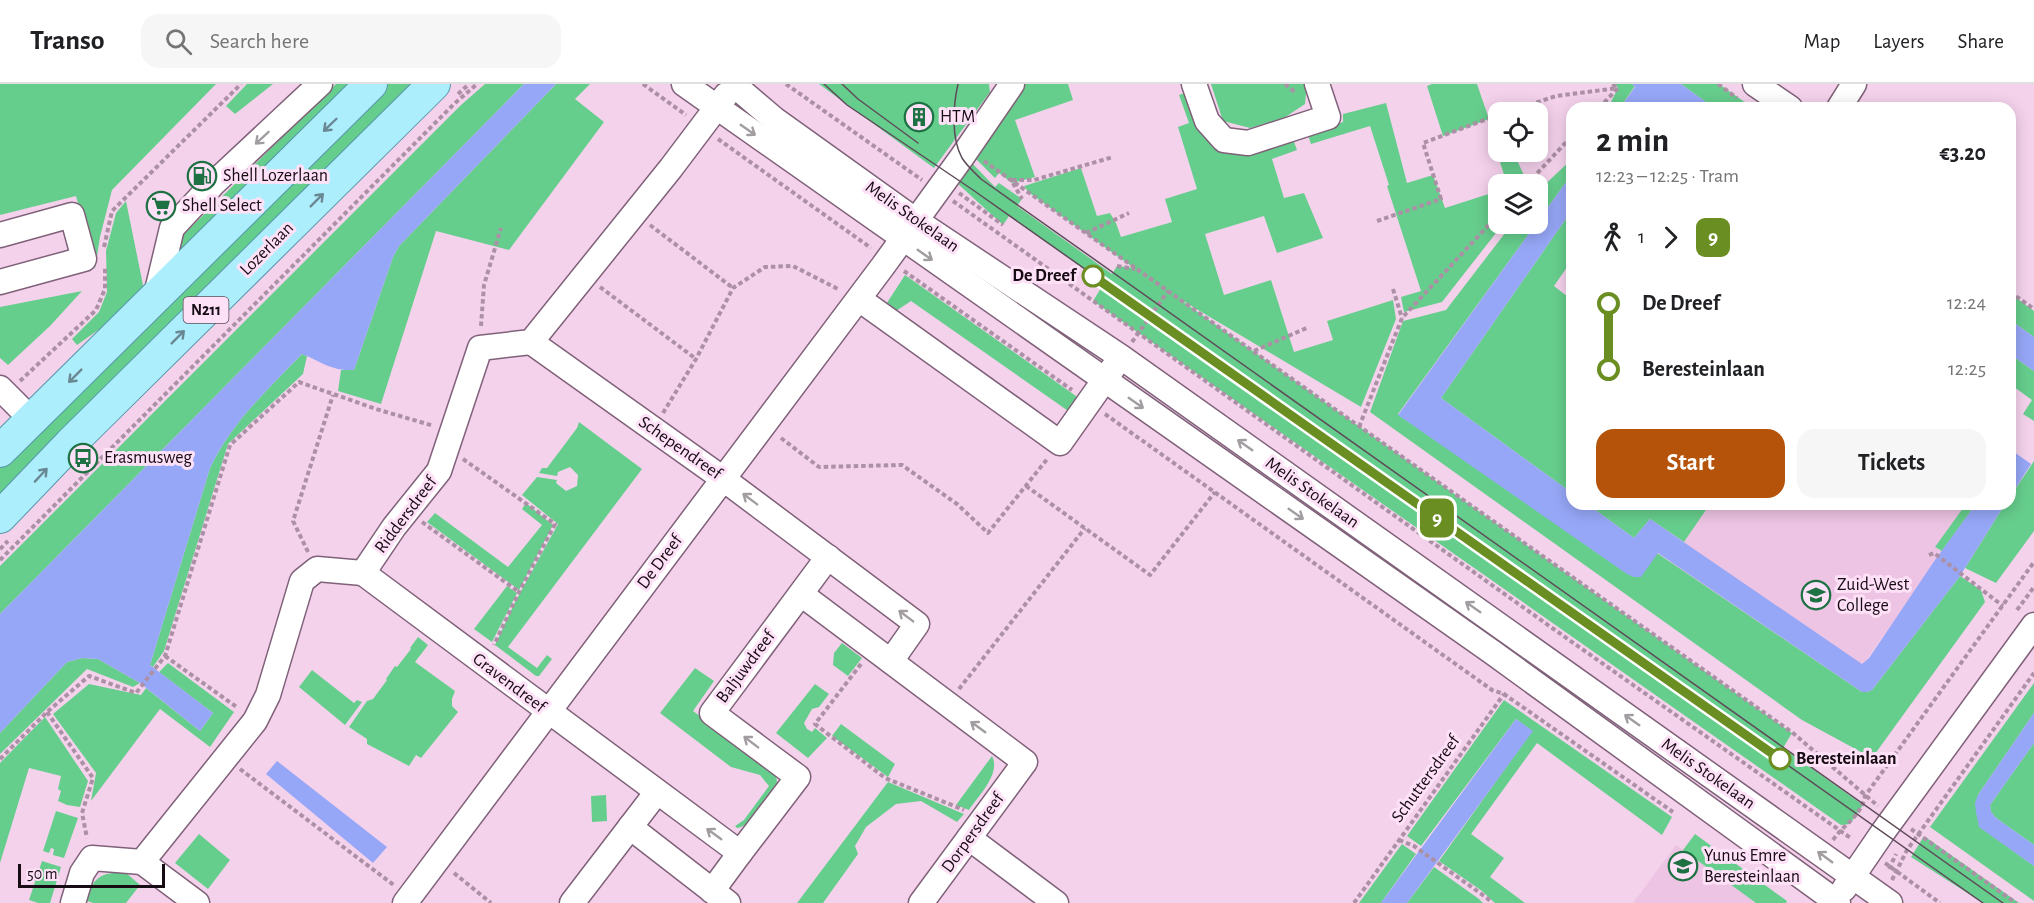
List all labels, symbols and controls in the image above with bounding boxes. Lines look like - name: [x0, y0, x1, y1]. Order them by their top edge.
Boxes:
- search box: [141, 14, 561, 68]
- icon: search: [162, 25, 195, 58]
- text: Transo: [30, 27, 105, 55]
- text: Search here: [210, 30, 309, 52]
- text: Map: [1804, 31, 1840, 52]
- text: Layers: [1873, 31, 1924, 52]
- text: Share: [1957, 31, 2004, 52]
- building icon: HTM: [903, 101, 935, 133]
- map controls: [1488, 102, 1548, 234]
- button: locate: [1488, 102, 1548, 162]
- place label: HTM: [940, 108, 975, 126]
- one-way arrow: [322, 118, 337, 132]
- one-way arrow: [740, 124, 756, 136]
- text: 2 min: [1596, 125, 1669, 158]
- one-way arrow: [255, 131, 270, 145]
- text: €3.20: [1939, 142, 1986, 164]
- fuel station icon: Shell Lozerlaan: [186, 160, 218, 192]
- text: 12:23 – 12:25 · Tram: [1596, 166, 1739, 186]
- place label: Shell Lozerlaan: [223, 167, 328, 185]
- button: layers: [1488, 174, 1548, 234]
- street label: Melis Stokelaan: [862, 178, 962, 256]
- supermarket icon: Shell Select: [145, 190, 177, 222]
- one-way arrow: [310, 192, 325, 207]
- place label: Shell Select: [182, 197, 262, 215]
- street label: Lozerlaan: [237, 219, 297, 279]
- icon: walk: [1596, 221, 1629, 254]
- icon: forward: [1654, 221, 1687, 254]
- text: 1: [1638, 227, 1645, 247]
- text: 9: [1708, 227, 1718, 248]
- one-way arrow: [916, 249, 932, 261]
- marker: De Dreef: [1082, 265, 1104, 287]
- place label: De Dreef: [1012, 267, 1078, 285]
- text: De Dreef: [1642, 292, 1720, 314]
- text: 12:24: [1947, 293, 1986, 313]
- road number: N211: [184, 297, 228, 323]
- one-way arrow: [171, 329, 186, 344]
- text: Beresteinlaan: [1642, 358, 1765, 380]
- text: 12:25: [1948, 359, 1986, 379]
- one-way arrow: [68, 369, 83, 384]
- one-way arrow: [1128, 397, 1144, 409]
- street label: Schependreef: [635, 413, 726, 484]
- button: Start: [1596, 429, 1785, 498]
- button: Tickets: [1797, 429, 1986, 498]
- one-way arrow: [1238, 439, 1254, 451]
- bus stop icon: Erasmusweg: [67, 442, 99, 474]
- place label: Erasmusweg: [104, 449, 192, 467]
- street label: Melis Stokelaan: [1262, 454, 1362, 532]
- one-way arrow: [34, 467, 48, 482]
- street label: Riddersdreef: [371, 472, 441, 557]
- one-way arrow: [742, 493, 758, 506]
- line badge: 9: [1418, 498, 1456, 538]
- one-way arrow: [1287, 508, 1304, 520]
- text: 9: [1432, 508, 1442, 529]
- street label: De Dreef: [634, 530, 687, 592]
- place label: Zuid-West College: [1837, 576, 1909, 615]
- school or university icon: Zuid-West College: [1800, 579, 1832, 611]
- one-way arrow: [1465, 601, 1481, 613]
- one-way arrow: [898, 610, 914, 623]
- street label: Baljuwdreef: [713, 626, 780, 706]
- street label: Gravendreef: [469, 650, 550, 717]
- one-way arrow: [1624, 714, 1640, 726]
- one-way arrow: [971, 720, 987, 733]
- street label: Schuttersdreef: [1389, 731, 1464, 826]
- street label: Melis Stokelaan: [1658, 735, 1758, 813]
- one-way arrow: [743, 736, 759, 749]
- marker: Beresteinlaan: [1769, 748, 1791, 770]
- place label: Beresteinlaan: [1796, 750, 1897, 768]
- street label: Dorpersdreef: [938, 789, 1009, 876]
- one-way arrow: [706, 828, 722, 840]
- place label: Yunus Emre Beresteinlaan: [1704, 847, 1800, 886]
- school or university icon: Yunus Emre Beresteinlaan: [1667, 850, 1699, 882]
- one-way arrow: [1817, 851, 1833, 863]
- scale bar: [18, 861, 165, 888]
- text: 50 m: [27, 866, 58, 882]

